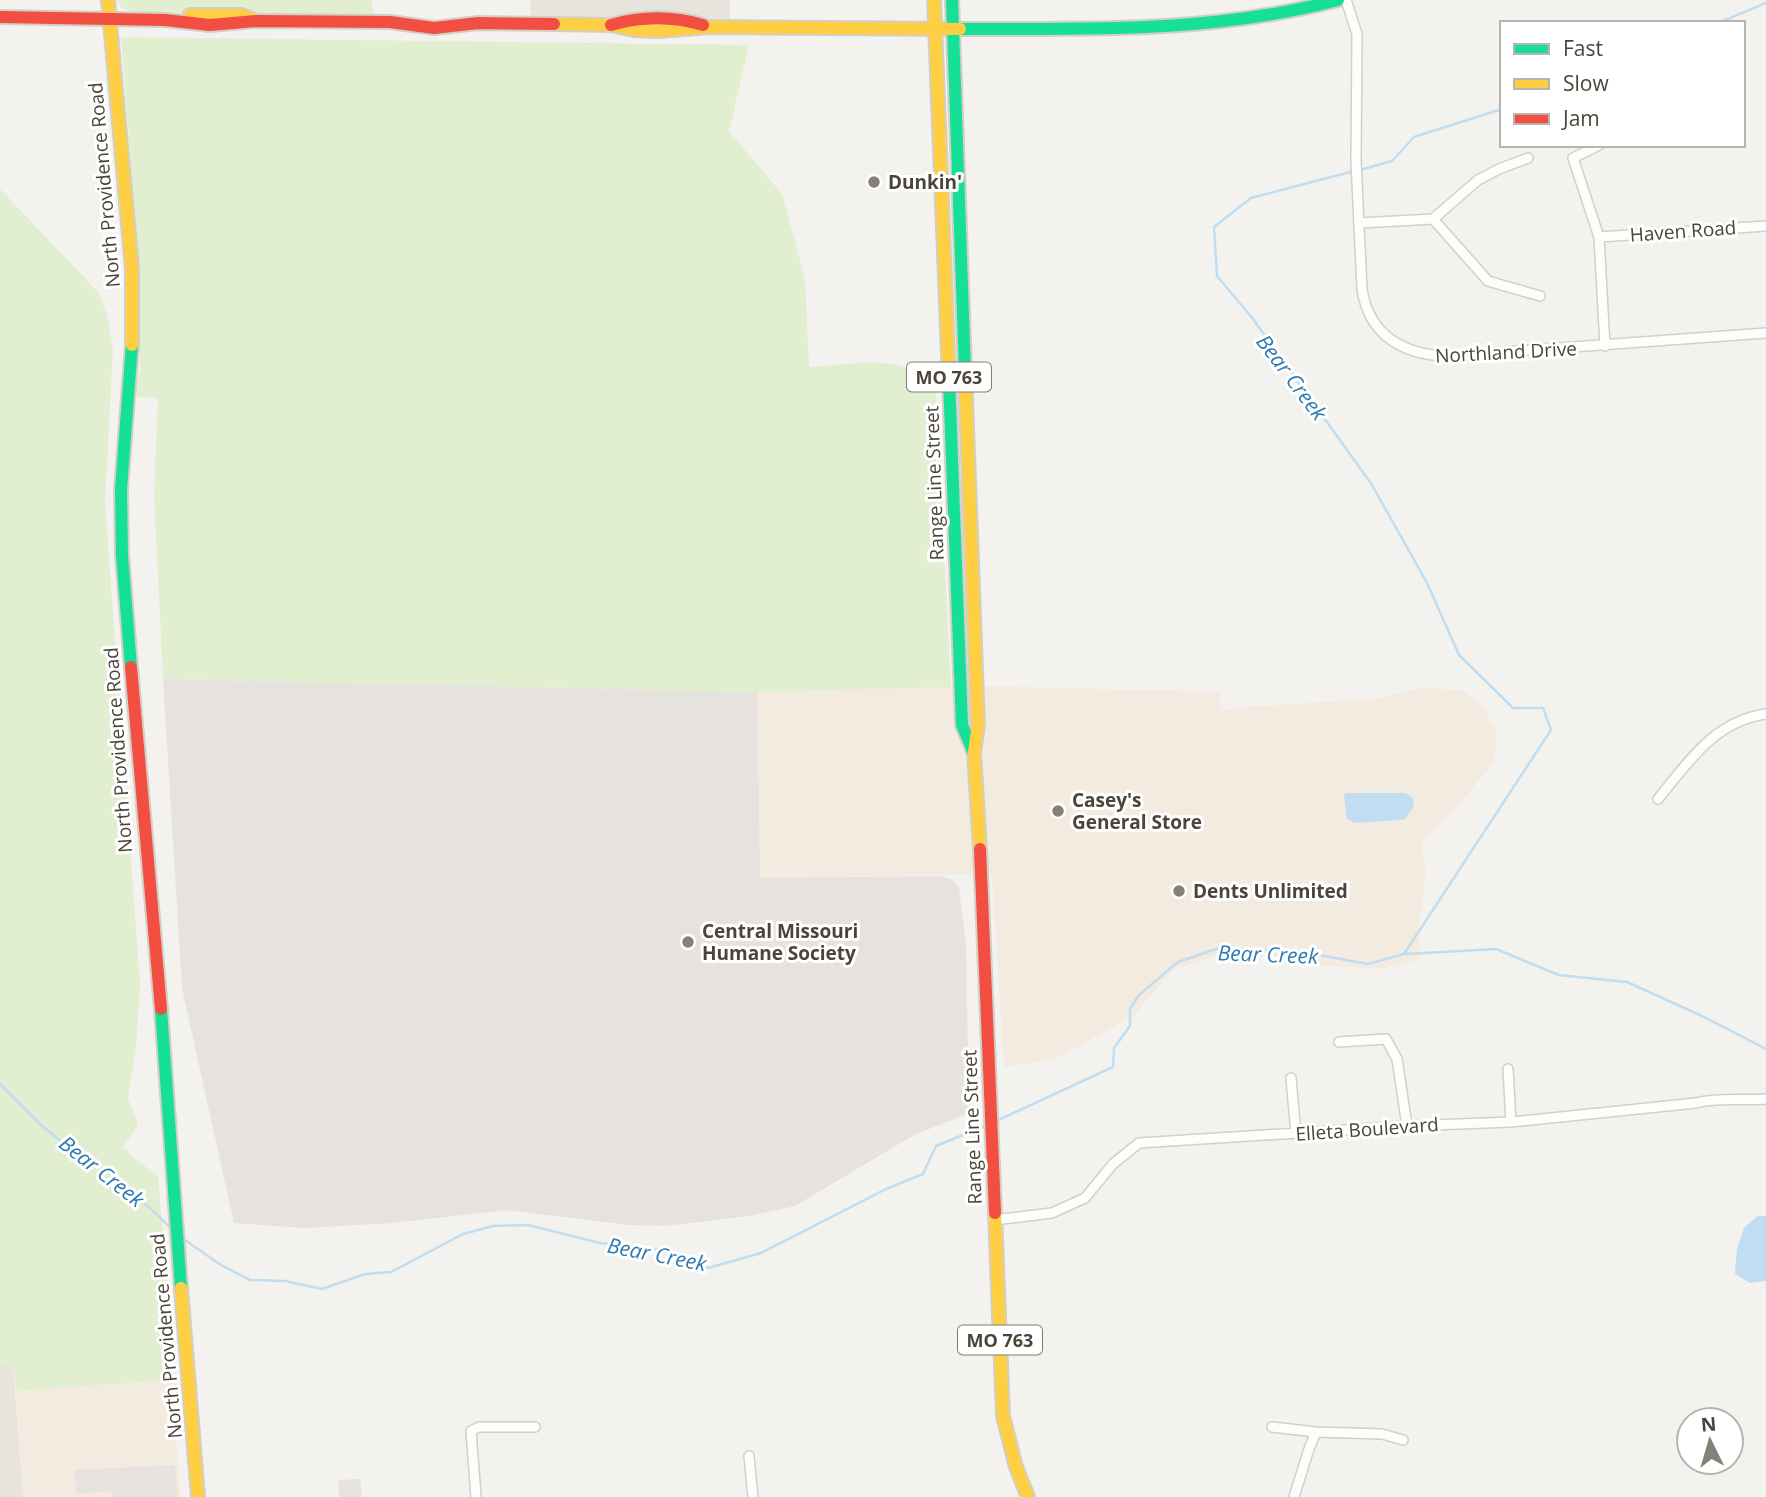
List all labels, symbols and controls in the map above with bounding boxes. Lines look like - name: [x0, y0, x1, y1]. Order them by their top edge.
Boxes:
- legend: [1500, 21, 1745, 147]
- text: Fast: [1563, 34, 1603, 62]
- text: Slow: [1563, 69, 1609, 97]
- street label: North Providence Road: [82, 81, 126, 289]
- text: Jam: [1561, 104, 1600, 132]
- place label: Dunkin': [888, 169, 962, 195]
- marker: Dunkin': [866, 174, 882, 190]
- street label: Haven Road: [1629, 214, 1737, 248]
- water label: Bear Creek: [1251, 328, 1334, 426]
- street label: Northland Drive: [1434, 335, 1578, 369]
- road number: MO 763: [907, 362, 991, 391]
- street label: Range Line Street: [918, 405, 950, 561]
- street label: North Providence Road: [98, 646, 138, 854]
- place label: Casey's General Store: [1072, 787, 1202, 835]
- marker: Casey's General Store: [1050, 803, 1066, 819]
- place label: Dents Unlimited: [1193, 878, 1348, 904]
- marker: Dents Unlimited: [1171, 883, 1187, 899]
- place label: Central Missouri Humane Society: [702, 918, 858, 966]
- marker: Central Missouri Humane Society: [680, 934, 696, 950]
- water label: Bear Creek: [1217, 938, 1319, 970]
- street label: Range Line Street: [956, 1049, 988, 1205]
- street label: Elleta Boulevard: [1295, 1111, 1439, 1147]
- water label: Bear Creek: [54, 1129, 151, 1213]
- water label: Bear Creek: [605, 1231, 710, 1277]
- street label: North Providence Road: [144, 1232, 188, 1440]
- road number: MO 763: [958, 1325, 1042, 1354]
- north arrow: [1675, 1406, 1745, 1476]
- text: N: [1700, 1410, 1717, 1438]

